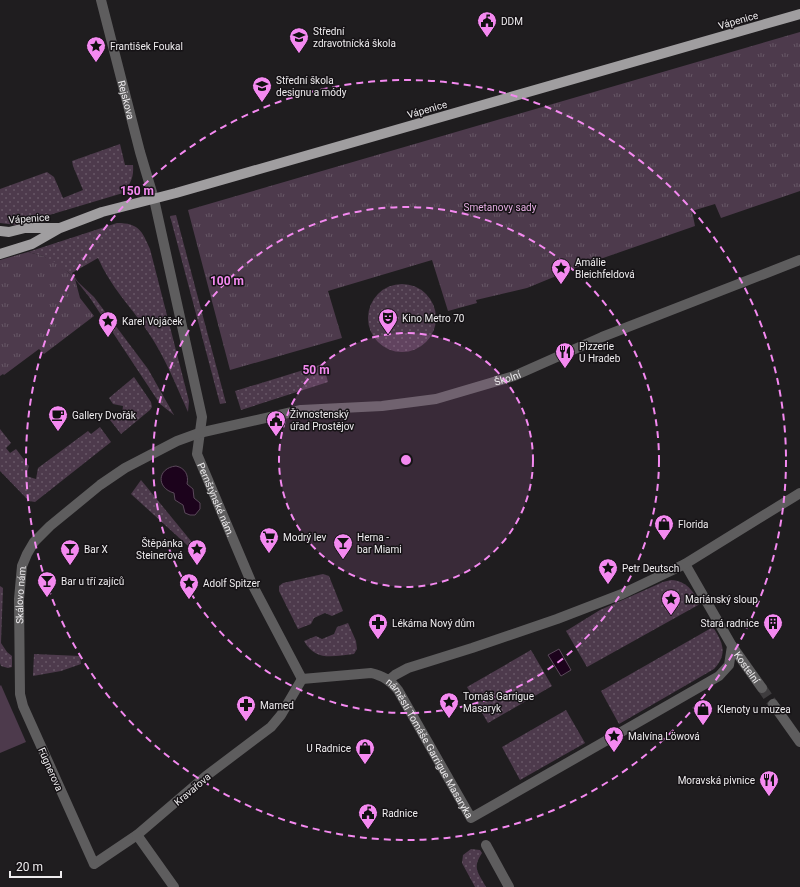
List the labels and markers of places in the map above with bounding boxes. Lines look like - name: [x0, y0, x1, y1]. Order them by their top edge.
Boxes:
- public building icon: DDM: [476, 10, 498, 38]
- place label: DDM: [501, 16, 523, 27]
- school or university icon: Střední zdravotnícká škola: [288, 26, 310, 54]
- place label: Střední zdravotnícká škola: [313, 26, 396, 49]
- place icon: František Foukal: [85, 35, 107, 63]
- place label: František Foukal: [110, 41, 183, 52]
- school or university icon: Střední škola designu a módy: [251, 75, 273, 103]
- place label: Střední škola designu a módy: [276, 75, 347, 98]
- place icon: Amálie Bleichfeldová: [550, 257, 572, 285]
- place label: Amálie Bleichfeldová: [575, 257, 635, 280]
- theatre icon: Kino Metro 70: [377, 307, 399, 335]
- place icon: Karel Vojáček: [97, 310, 119, 338]
- place label: Kino Metro 70: [402, 313, 465, 324]
- place label: Karel Vojáček: [122, 316, 183, 327]
- restaurant icon: Pizzerie U Hradeb: [554, 341, 576, 369]
- place label: Pizzerie U Hradeb: [579, 341, 621, 364]
- cafe icon: Gallery Dvořák: [47, 404, 69, 432]
- place label: Živnostenský úřad Prostějov: [290, 408, 354, 432]
- public building icon: Živnostenský úřad Prostějov: [265, 409, 287, 437]
- place label: Gallery Dvořák: [72, 410, 137, 421]
- centre of rings: [399, 453, 413, 467]
- shop icon: Florida: [653, 513, 675, 541]
- place label: Florida: [678, 519, 709, 530]
- supermarket icon: Modrý lev: [258, 526, 280, 554]
- place label: Modrý lev: [283, 532, 326, 543]
- bar icon: Herna - bar Miami: [332, 532, 354, 560]
- place label: Herna - bar Miami: [357, 532, 402, 555]
- place label: Štěpánka Steinerová: [136, 537, 183, 561]
- bar icon: Bar X: [59, 538, 81, 566]
- place icon: Štěpánka Steinerová: [186, 538, 208, 566]
- place label: Bar X: [84, 544, 108, 555]
- place icon: Petr Deutsch: [597, 557, 619, 585]
- place label: Petr Deutsch: [622, 563, 679, 574]
- bar icon: Bar u tří zajíců: [36, 570, 58, 598]
- place icon: Adolf Spitzer: [178, 572, 200, 600]
- place label: Bar u tří zajíců: [61, 576, 124, 587]
- place label: Adolf Spitzer: [203, 578, 261, 589]
- place icon: Mariánský sloup: [660, 588, 682, 616]
- place label: Mariánský sloup: [685, 594, 758, 605]
- pharmacy icon: Lékárna Nový dům: [367, 612, 389, 640]
- building icon: Stará radnice: [762, 612, 784, 640]
- place label: Lékárna Nový dům: [392, 618, 475, 629]
- place label: Stará radnice: [700, 618, 759, 629]
- place icon: Tomáš Garrigue Masaryk: [438, 691, 460, 719]
- place label: Tomáš Garrigue Masaryk: [463, 691, 534, 714]
- pharmacy icon: Mamed: [235, 694, 257, 722]
- shop icon: Klenoty u muzea: [692, 698, 714, 726]
- place label: Mamed: [260, 700, 294, 711]
- place label: Klenoty u muzea: [717, 704, 791, 715]
- place icon: Malvína Löwová: [603, 725, 625, 753]
- place label: Malvína Löwová: [628, 731, 700, 742]
- shop icon: U Radnice: [354, 737, 376, 765]
- place label: U Radnice: [306, 743, 351, 754]
- restaurant icon: Moravská pivnice: [758, 769, 780, 797]
- place label: Moravská pivnice: [678, 775, 755, 786]
- public building icon: Radnice: [357, 802, 379, 830]
- place label: Radnice: [382, 808, 418, 819]

